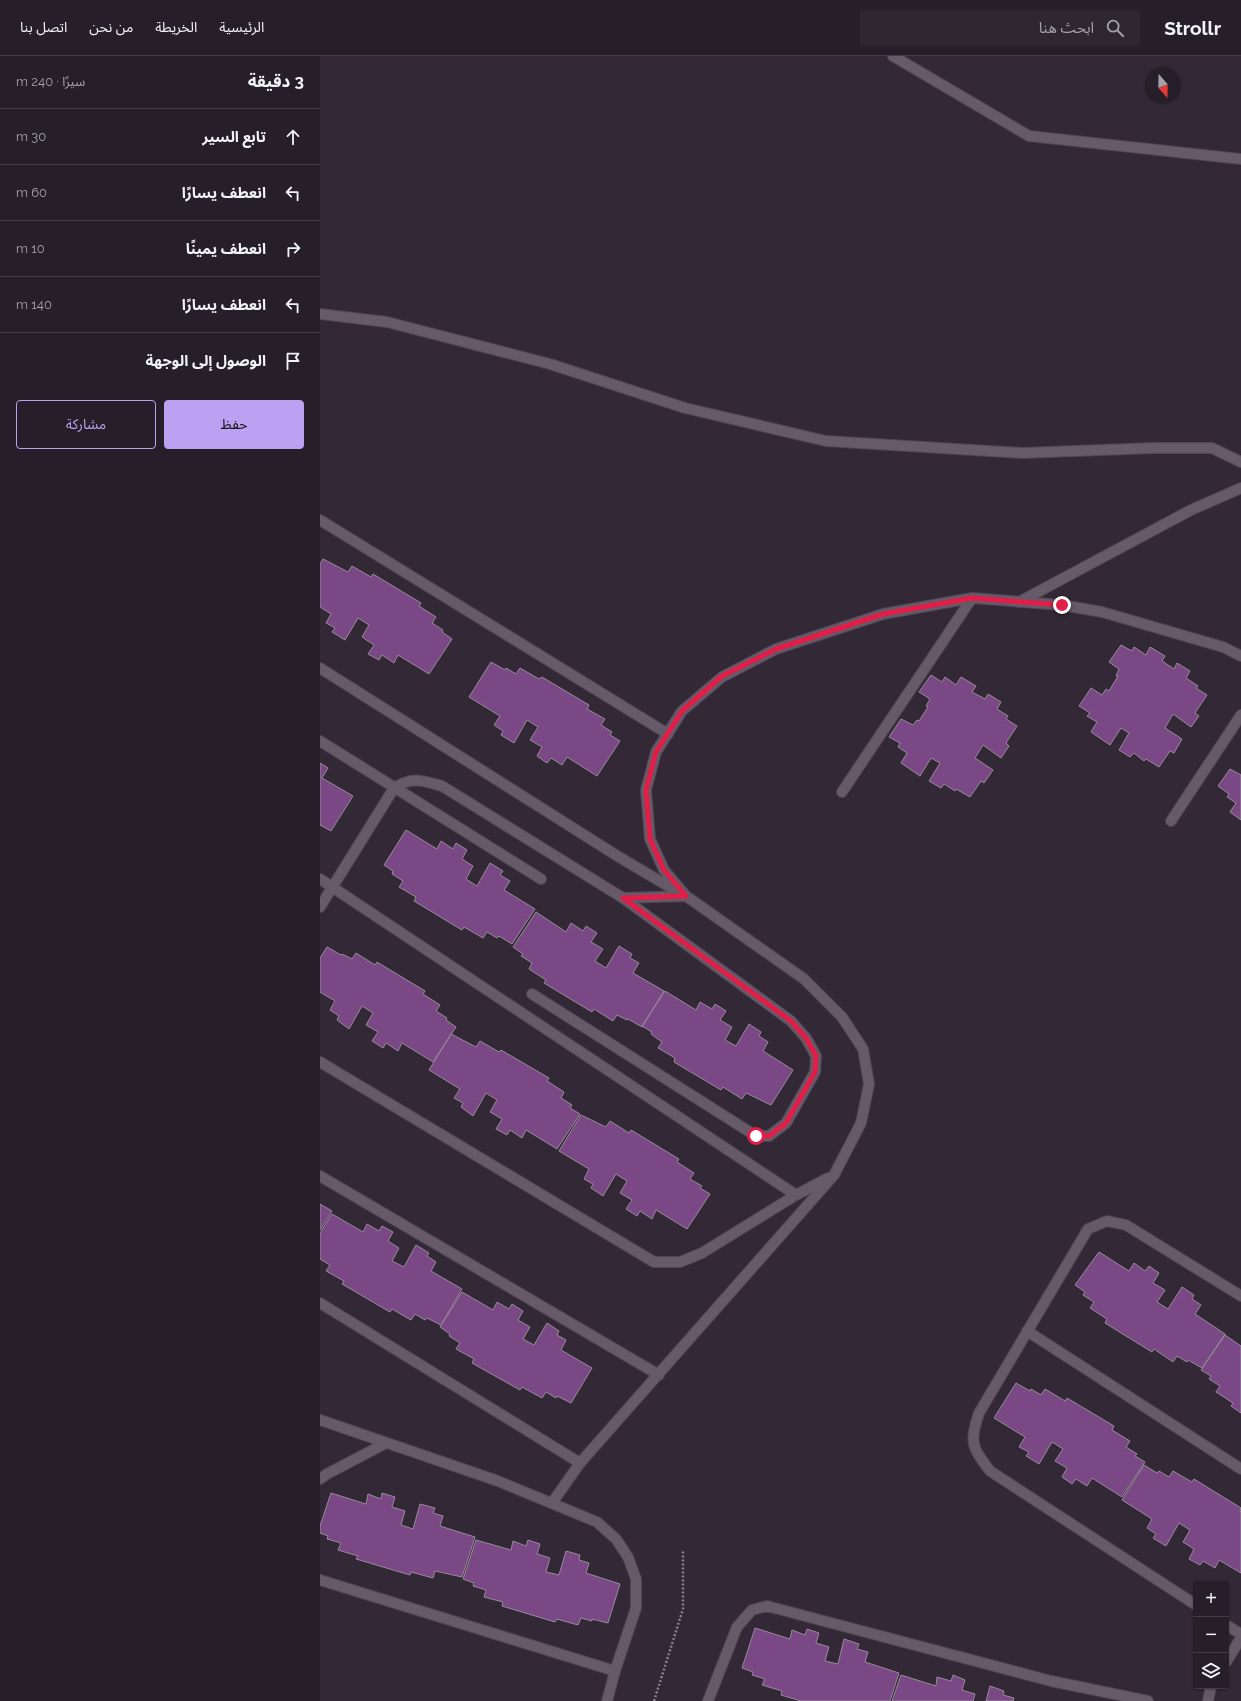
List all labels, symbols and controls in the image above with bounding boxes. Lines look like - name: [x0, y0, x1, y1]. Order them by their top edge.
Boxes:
- search box: [860, 10, 1140, 46]
- icon: search: [1104, 17, 1126, 39]
- text: Strollr: [1164, 17, 1221, 39]
- text: اتصل بنا: [20, 19, 67, 35]
- text: من نحن: [89, 19, 133, 35]
- text: الخريطة: [155, 19, 197, 35]
- text: الرئيسية: [219, 19, 264, 35]
- text: ابحث هنا: [1039, 19, 1094, 37]
- north arrow: [1145, 68, 1181, 104]
- text: 3 دقيقة: [248, 71, 304, 91]
- text: سيرًا · 240 m: [16, 74, 85, 89]
- icon: ahead: [282, 126, 304, 148]
- text: تابع السير: [202, 128, 266, 146]
- text: 30 m: [16, 129, 46, 144]
- icon: left: [282, 182, 304, 204]
- text: انعطف يسارًا: [182, 184, 266, 202]
- text: 60 m: [16, 185, 47, 200]
- icon: right: [282, 238, 304, 260]
- text: انعطف يمينًا: [186, 240, 266, 258]
- text: 10 m: [16, 241, 45, 256]
- icon: left: [282, 294, 304, 316]
- text: انعطف يسارًا: [182, 296, 266, 314]
- text: 140 m: [16, 297, 52, 312]
- icon: arrive: [282, 350, 304, 372]
- text: الوصول إلى الوجهة: [146, 352, 266, 370]
- button: مشاركة: [16, 400, 156, 449]
- button: حفظ: [164, 400, 304, 449]
- route end: [1053, 596, 1071, 614]
- route start: [747, 1127, 765, 1145]
- map controls: [1193, 1581, 1229, 1689]
- button: +: [1193, 1581, 1229, 1617]
- button: −: [1193, 1617, 1229, 1653]
- button: layers: [1193, 1653, 1229, 1689]

